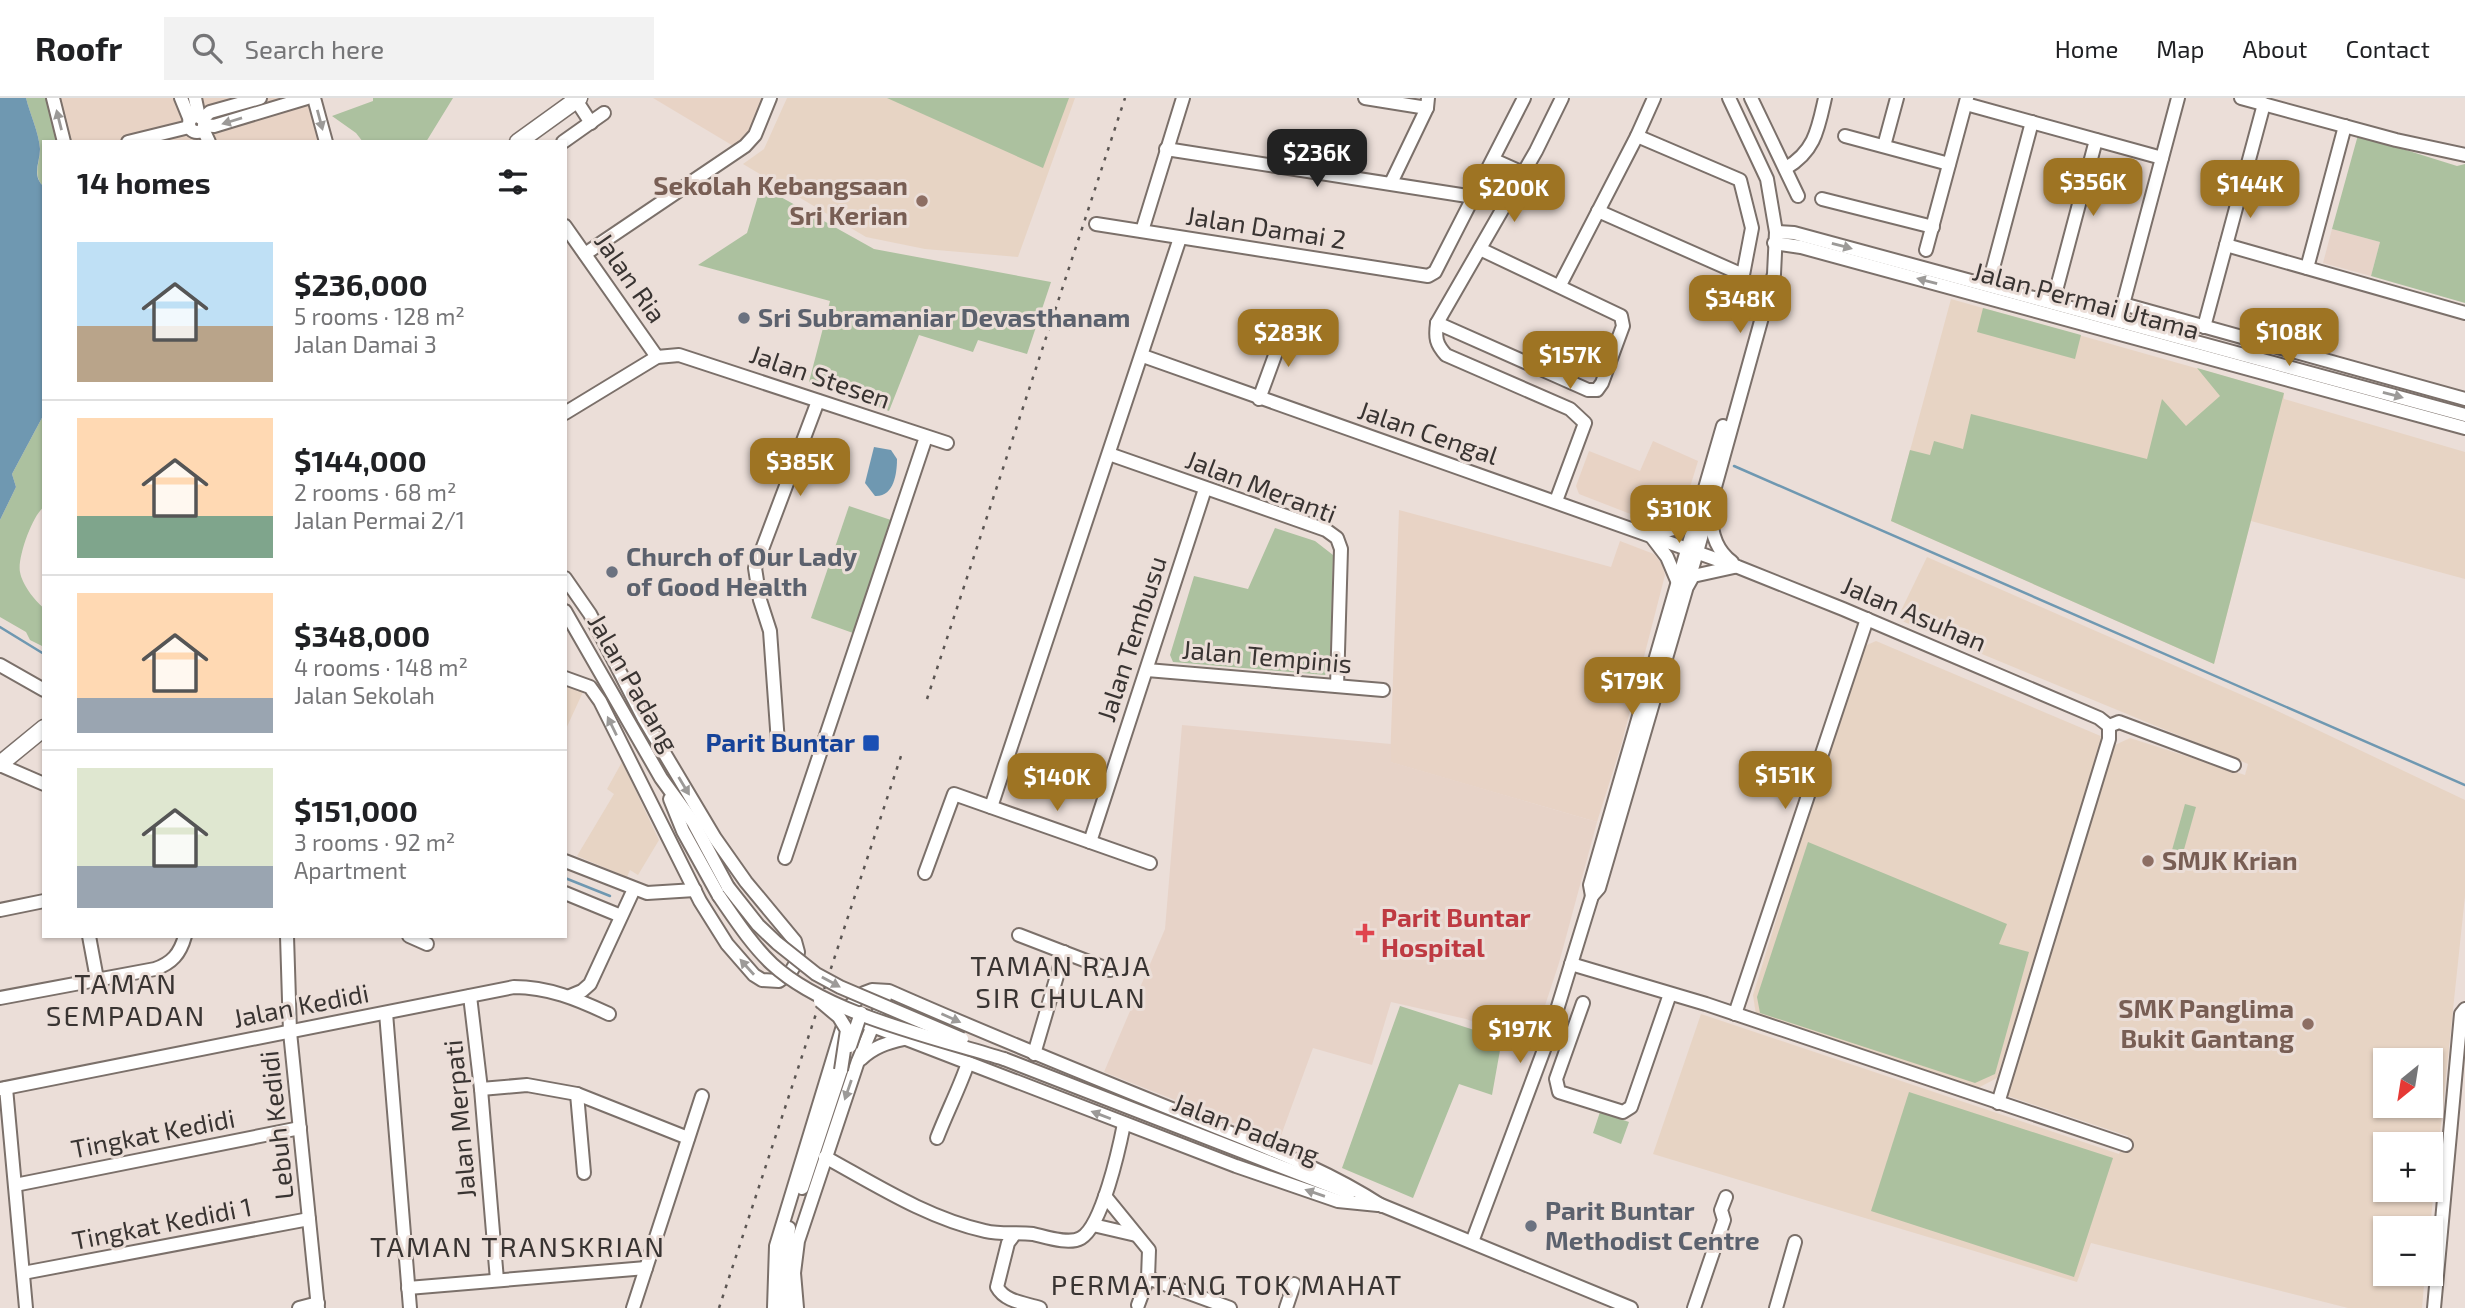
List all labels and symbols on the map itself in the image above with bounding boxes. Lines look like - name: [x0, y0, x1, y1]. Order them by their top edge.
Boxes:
- one-way arrow: [53, 109, 64, 131]
- one-way arrow: [316, 110, 326, 131]
- one-way arrow: [222, 116, 243, 126]
- pin: $236K: [1268, 130, 1366, 189]
- pin: $356K: [2044, 158, 2142, 218]
- pin: $144K: [2201, 160, 2299, 220]
- pin: $200K: [1465, 164, 1563, 224]
- place label: Sekolah Kebangsaan Sri Kerian: [653, 169, 908, 230]
- marker: Sekolah Kebangsaan Sri Kerian: [914, 193, 930, 209]
- street label: Jalan Damai 2: [1184, 199, 1348, 254]
- street label: Jalan Ria: [589, 226, 673, 328]
- one-way arrow: [1831, 241, 1853, 252]
- street label: Jalan Permai Utama: [1970, 254, 2203, 345]
- pin: $348K: [1691, 275, 1789, 335]
- one-way arrow: [1915, 275, 1937, 286]
- place label: Sri Subramaniar Devasthanam: [758, 301, 1131, 332]
- pin: $108K: [2240, 308, 2338, 368]
- marker: Sri Subramaniar Devasthanam: [736, 310, 752, 326]
- pin: $283K: [1239, 310, 1337, 369]
- pin: $157K: [1521, 331, 1619, 391]
- street label: Jalan Stesen: [746, 337, 895, 414]
- one-way arrow: [2382, 390, 2404, 401]
- street label: Jalan Cengal: [1354, 393, 1503, 470]
- pin: $385K: [751, 438, 849, 498]
- street label: Jalan Meranti: [1182, 443, 1341, 529]
- pin: $310K: [1630, 486, 1728, 545]
- place label: Church of Our Lady of Good Health: [626, 540, 857, 601]
- street label: Jalan Tembusu: [1089, 552, 1172, 725]
- marker: Church of Our Lady of Good Health: [604, 564, 620, 580]
- street label: Jalan Asuhan: [1838, 568, 1992, 657]
- street label: Jalan Padang: [582, 608, 686, 757]
- street label: Jalan Tempinis: [1181, 633, 1353, 678]
- pin: $179K: [1583, 658, 1681, 717]
- one-way arrow: [607, 716, 618, 736]
- place label: Parit Buntar: [705, 726, 855, 757]
- marker: Parit Buntar: [861, 733, 881, 753]
- pin: $151K: [1736, 752, 1834, 811]
- pin: $140K: [1008, 754, 1106, 813]
- one-way arrow: [678, 776, 691, 795]
- place label: SMJK Krian: [2162, 844, 2298, 875]
- marker: SMJK Krian: [2140, 853, 2156, 869]
- place label: Parit Buntar Hospital: [1381, 901, 1531, 962]
- marker: Parit Buntar Hospital: [1355, 923, 1375, 943]
- district label: TAMAN RAJA SIR CHULAN: [970, 948, 1152, 1014]
- one-way arrow: [739, 958, 755, 976]
- district label: TAMAN SEMPADAN: [46, 966, 206, 1032]
- street label: Jalan Kedidi: [230, 976, 371, 1033]
- one-way arrow: [821, 976, 841, 988]
- place label: SMK Panglima Bukit Gantang: [2118, 992, 2294, 1053]
- pin: $197K: [1471, 1006, 1569, 1065]
- one-way arrow: [941, 1012, 961, 1024]
- marker: SMK Panglima Bukit Gantang: [2300, 1016, 2316, 1032]
- street label: Jalan Merpati: [436, 1039, 481, 1200]
- north arrow: [2373, 1048, 2443, 1118]
- street label: Lebuh Kedidi: [252, 1049, 299, 1201]
- one-way arrow: [842, 1079, 853, 1100]
- street label: Jalan Padang: [1169, 1085, 1324, 1170]
- street label: Tingkat Kedidi: [68, 1101, 237, 1164]
- one-way arrow: [1091, 1110, 1112, 1121]
- one-way arrow: [1305, 1187, 1326, 1198]
- street label: Tingkat Kedidi 1: [69, 1190, 254, 1255]
- place label: Parit Buntar Methodist Centre: [1545, 1194, 1760, 1255]
- marker: Parit Buntar Methodist Centre: [1523, 1218, 1539, 1234]
- district label: TAMAN TRANSKRIAN: [370, 1229, 666, 1263]
- district label: PERMATANG TOK MAHAT: [1051, 1267, 1403, 1301]

